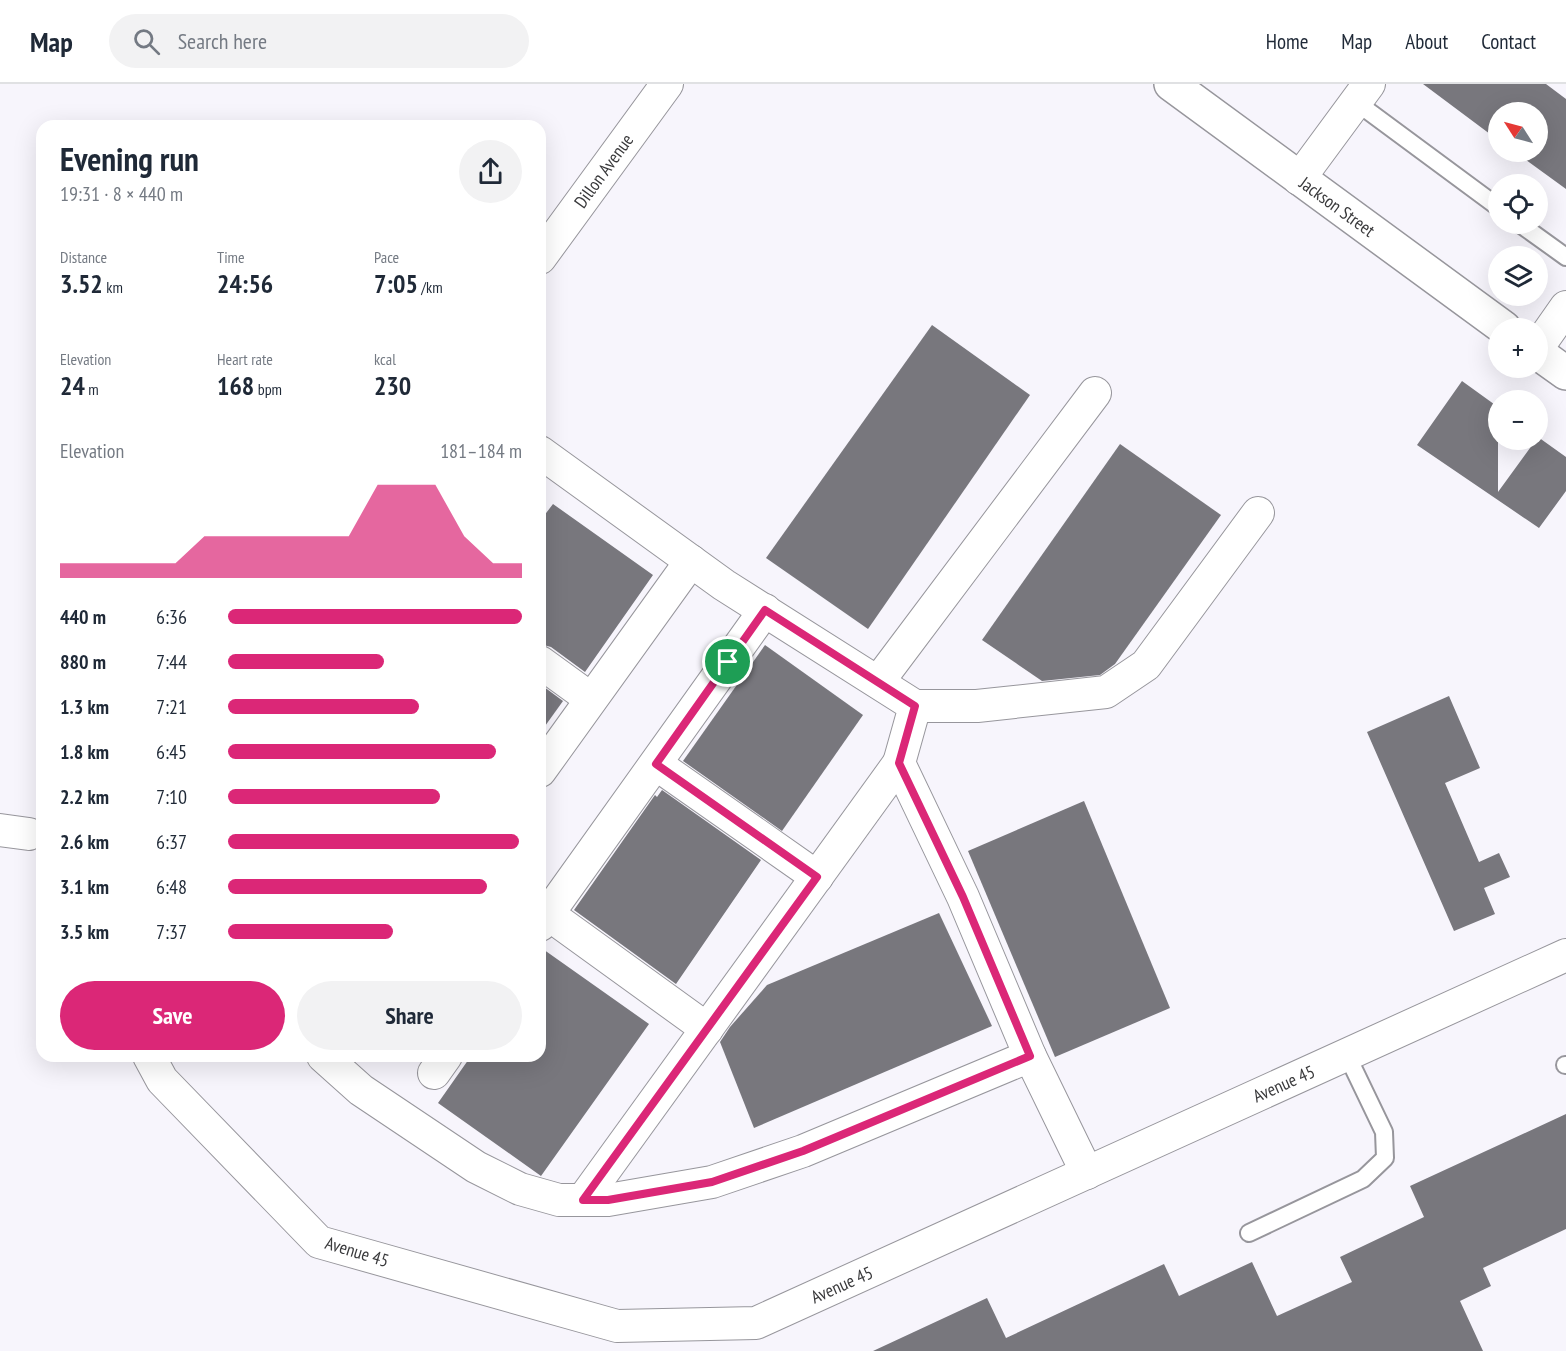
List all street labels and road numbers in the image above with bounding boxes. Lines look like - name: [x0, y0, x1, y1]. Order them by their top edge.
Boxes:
- street label: Dillon Avenue: [569, 129, 638, 212]
- street label: Jackson Street: [1294, 171, 1380, 242]
- street label: Avenue 45: [1249, 1060, 1318, 1107]
- street label: Avenue 45: [322, 1231, 392, 1272]
- street label: Avenue 45: [807, 1261, 876, 1308]

